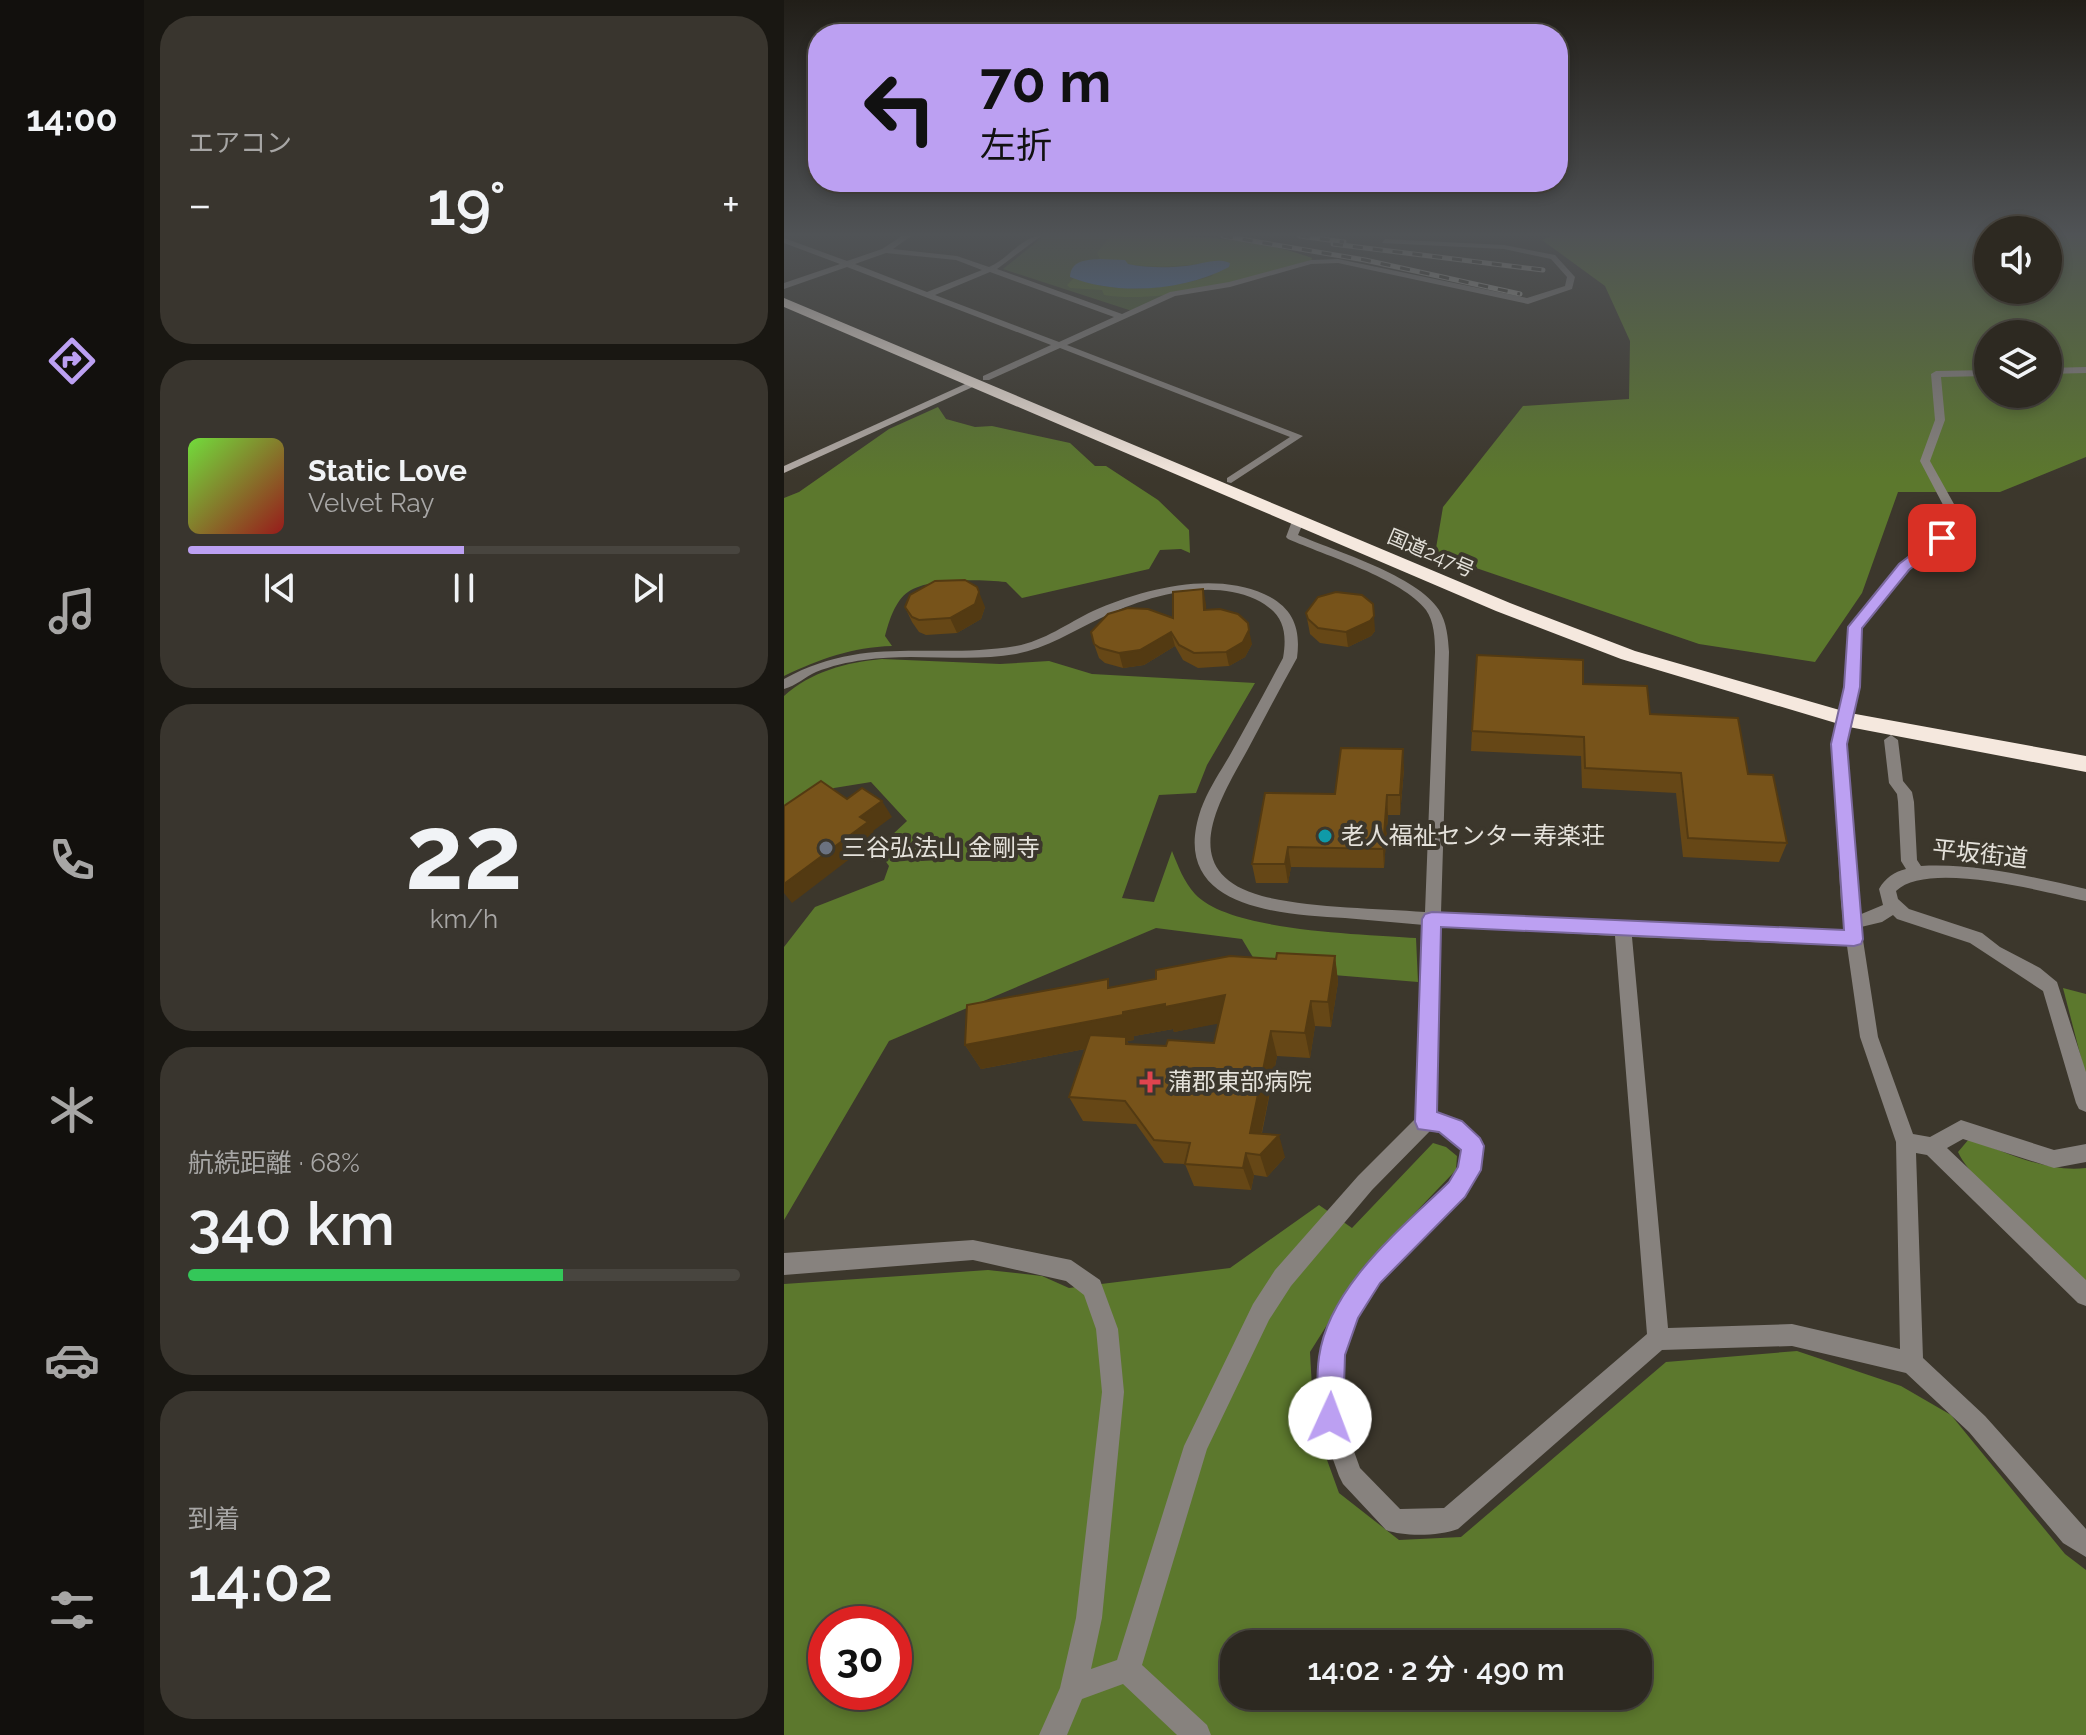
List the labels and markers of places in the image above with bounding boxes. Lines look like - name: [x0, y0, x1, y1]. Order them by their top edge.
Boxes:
- pin: [1908, 504, 1976, 572]
- place label: 老人福祉センター寿楽荘: [1341, 821, 1605, 850]
- marker: 老人福祉センター寿楽荘: [1316, 827, 1334, 845]
- place label: 三谷弘法山 金剛寺: [842, 833, 1040, 862]
- marker: 三谷弘法山 金剛寺: [817, 839, 835, 857]
- place label: 蒲郡東部病院: [1168, 1067, 1312, 1096]
- marker: 蒲郡東部病院: [1139, 1071, 1161, 1093]

